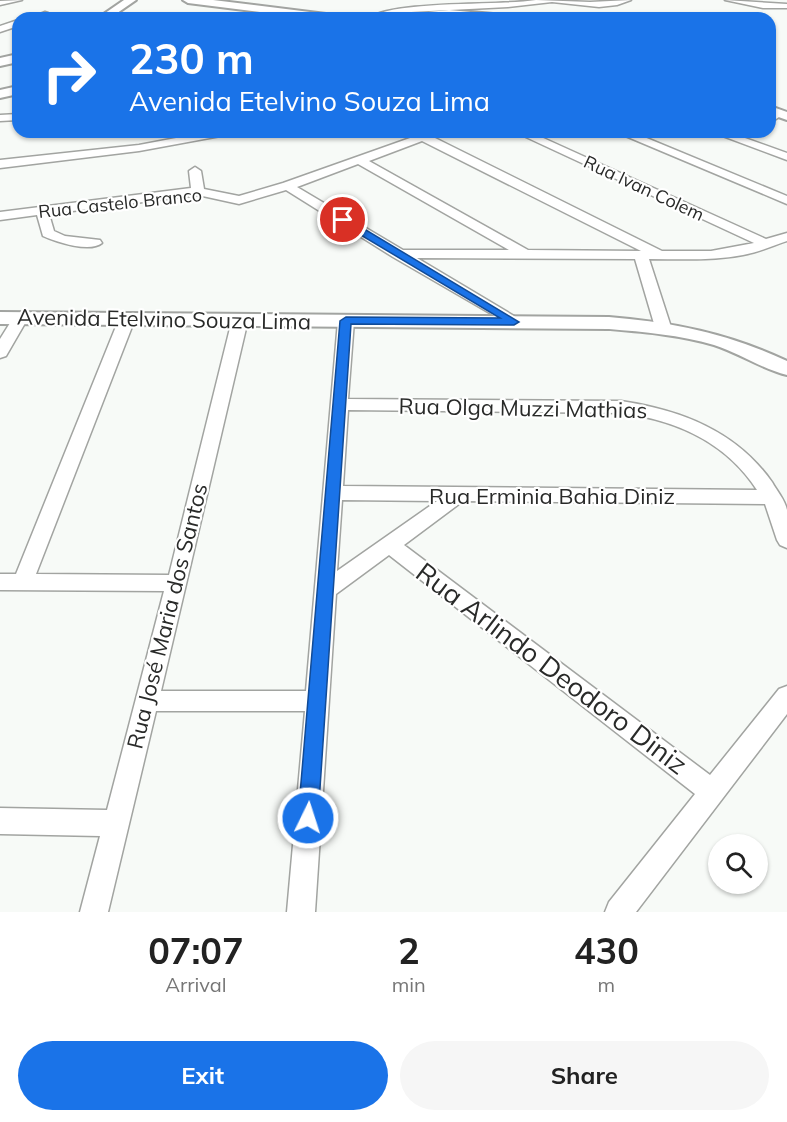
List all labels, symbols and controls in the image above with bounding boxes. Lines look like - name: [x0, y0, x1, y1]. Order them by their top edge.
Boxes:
- text: 230 m: [129, 32, 254, 85]
- icon: right: [30, 36, 108, 114]
- text: Avenida Etelvino Souza Lima: [129, 84, 490, 118]
- street label: Rua Ivan Colem: [580, 150, 708, 226]
- street label: Rua Castelo Branco: [37, 183, 203, 223]
- pin: [317, 194, 368, 245]
- icon: arrive: [326, 203, 359, 236]
- street label: Avenida Etelvino Souza Lima: [17, 302, 311, 336]
- street label: Rua Olga Muzzi Mathias: [398, 392, 648, 424]
- street label: Rua José Maria dos Santos: [120, 480, 214, 752]
- street label: Rua Erminia Bahia Diniz: [429, 482, 675, 510]
- street label: Rua Arlindo Deodoro Diniz: [409, 555, 695, 781]
- position arrow: [276, 786, 340, 850]
- map controls: [708, 834, 768, 894]
- button: search: [708, 834, 768, 894]
- text: 07:07: [148, 928, 244, 973]
- text: 2: [398, 928, 420, 973]
- text: 430: [574, 928, 639, 973]
- text: Arrival: [165, 972, 226, 997]
- text: min: [392, 972, 426, 997]
- text: m: [598, 972, 615, 997]
- button: Exit: [18, 1041, 388, 1110]
- button: Share: [400, 1041, 769, 1110]

